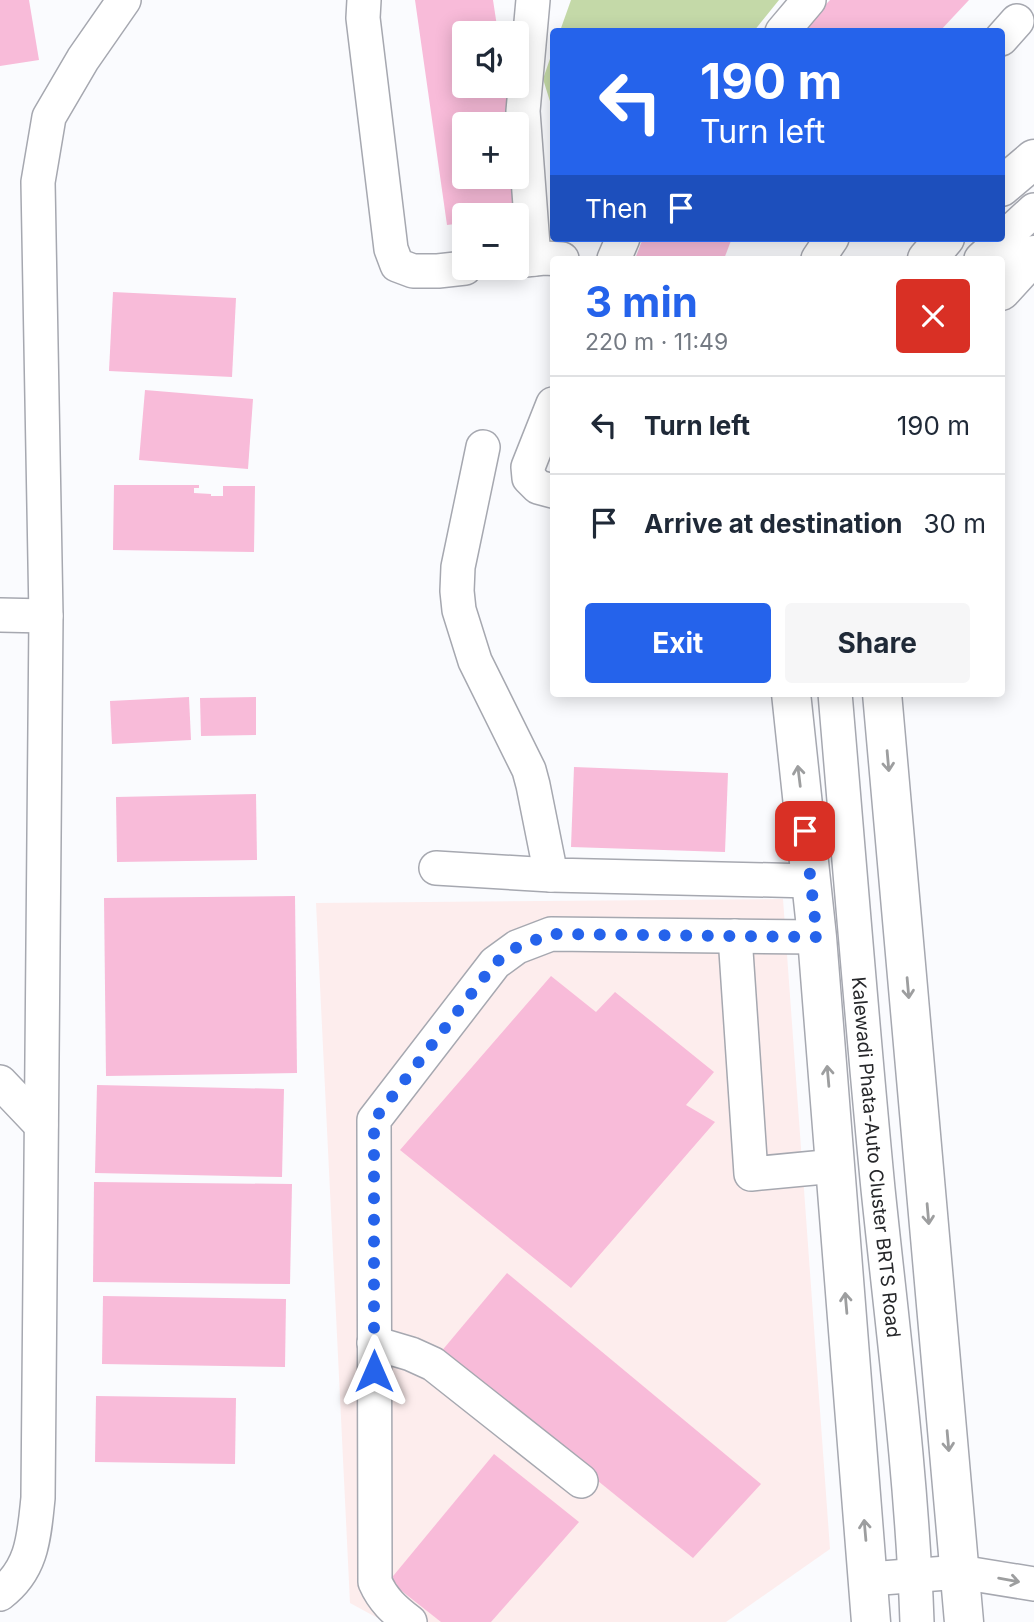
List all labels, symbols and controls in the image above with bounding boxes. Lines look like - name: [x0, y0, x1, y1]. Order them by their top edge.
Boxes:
- map controls: [452, 21, 529, 280]
- button: sound: [452, 21, 529, 98]
- text: 190 m: [700, 52, 842, 111]
- icon: left: [585, 56, 676, 147]
- button: +: [452, 112, 529, 189]
- text: Turn left: [700, 112, 825, 151]
- icon: arrive: [662, 189, 700, 227]
- text: Then: [585, 193, 648, 224]
- button: −: [452, 203, 529, 280]
- text: 3 min: [585, 276, 698, 327]
- button: close: [896, 279, 970, 353]
- text: 220 m · 11:49: [585, 328, 728, 356]
- icon: left: [585, 406, 623, 444]
- text: Turn left: [644, 410, 750, 441]
- text: 190 m: [897, 410, 970, 441]
- icon: arrive: [585, 504, 623, 542]
- text: Arrive at destination: [644, 508, 903, 539]
- text: 30 m: [924, 508, 986, 539]
- button: Exit: [585, 603, 771, 683]
- button: Share: [785, 603, 970, 683]
- one-way arrow: [882, 749, 895, 772]
- one-way arrow: [792, 766, 805, 788]
- pin: [775, 801, 835, 861]
- icon: arrive: [786, 812, 824, 850]
- street label: Kalewadi Phata-Auto Cluster BRTS Road: [847, 976, 906, 1339]
- one-way arrow: [902, 976, 915, 998]
- one-way arrow: [821, 1065, 834, 1088]
- one-way arrow: [922, 1202, 935, 1225]
- one-way arrow: [839, 1292, 852, 1315]
- position arrow: [337, 1334, 411, 1408]
- one-way arrow: [942, 1429, 955, 1452]
- one-way arrow: [858, 1519, 871, 1541]
- one-way arrow: [997, 1574, 1020, 1587]

